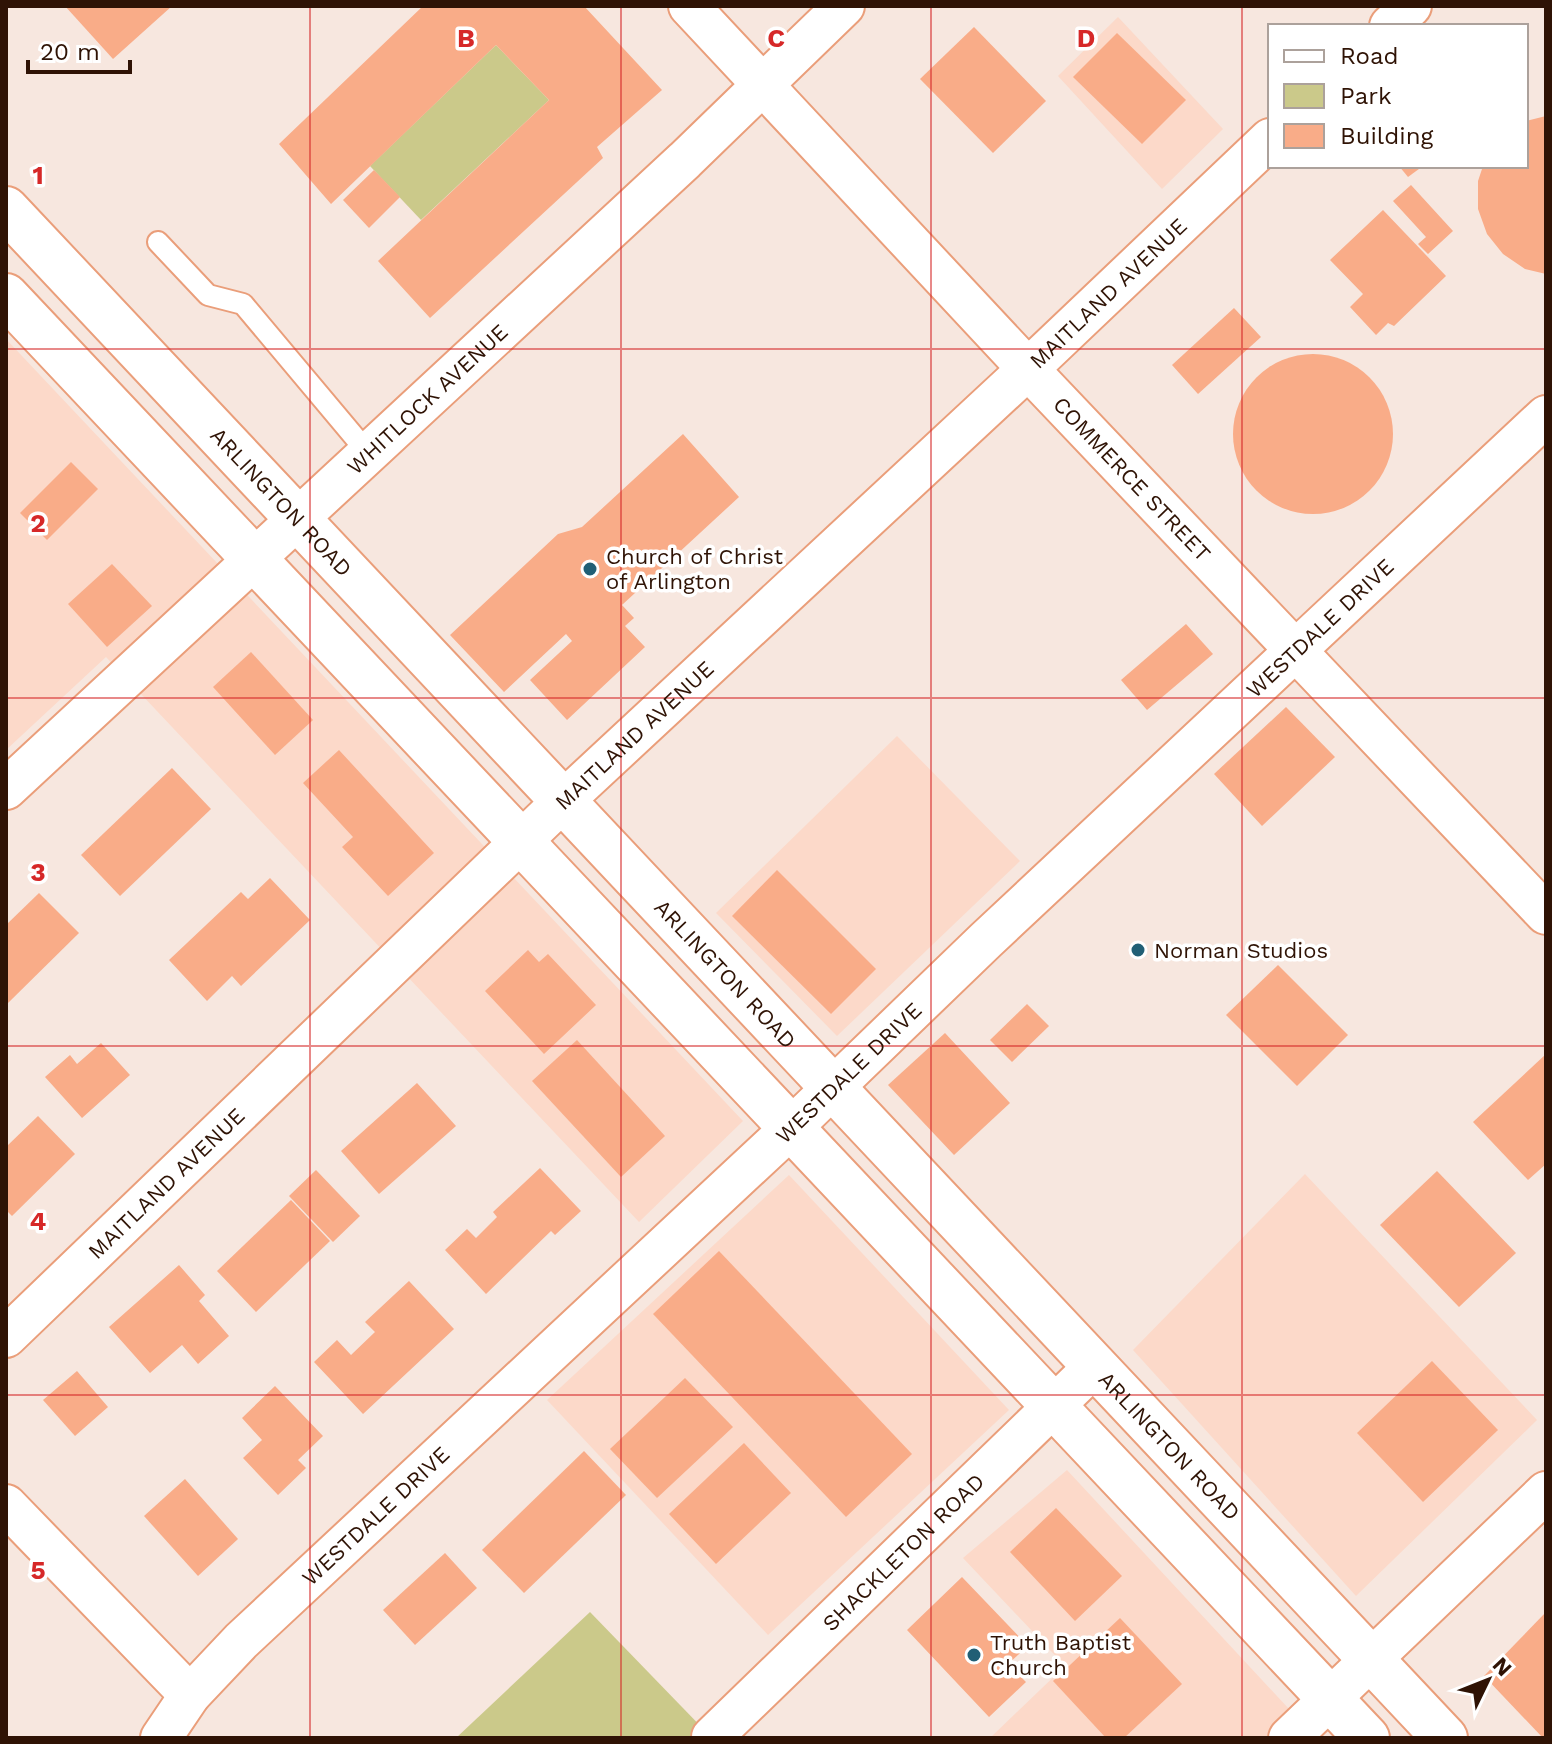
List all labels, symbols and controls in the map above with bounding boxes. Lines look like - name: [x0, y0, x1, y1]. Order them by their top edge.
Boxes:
- text: B: [457, 23, 475, 53]
- text: C: [767, 23, 785, 53]
- text: D: [1077, 23, 1095, 53]
- scale bar: [28, 24, 130, 74]
- legend: [1268, 24, 1528, 168]
- text: 20 m: [40, 38, 100, 66]
- text: Road: [1340, 42, 1399, 70]
- text: Park: [1340, 82, 1392, 110]
- text: Building: [1340, 122, 1433, 150]
- text: 1: [32, 160, 44, 190]
- street label: MAITLAND AVENUE: [1025, 213, 1192, 374]
- street label: WHITLOCK AVENUE: [342, 319, 513, 480]
- street label: COMMERCE STREET: [1048, 392, 1216, 566]
- street label: ARLINGTON ROAD: [205, 423, 357, 581]
- text: 2: [30, 508, 46, 538]
- place label: Church of Christ of Arlington: [606, 544, 783, 594]
- street label: WESTDALE DRIVE: [1241, 554, 1399, 703]
- marker: Church of Christ of Arlington: [581, 560, 599, 578]
- street label: MAITLAND AVENUE: [550, 656, 719, 815]
- text: 3: [30, 857, 46, 887]
- street label: ARLINGTON ROAD: [649, 895, 801, 1053]
- place label: Norman Studios: [1154, 938, 1328, 963]
- marker: Norman Studios: [1129, 941, 1147, 959]
- street label: WESTDALE DRIVE: [771, 997, 927, 1149]
- street label: MAITLAND AVENUE: [83, 1103, 249, 1264]
- text: 4: [30, 1206, 47, 1236]
- street label: ARLINGTON ROAD: [1094, 1366, 1245, 1525]
- street label: WESTDALE DRIVE: [297, 1441, 455, 1591]
- street label: SHACKLETON ROAD: [818, 1469, 989, 1636]
- text: 5: [30, 1555, 46, 1585]
- place label: Truth Baptist Church: [990, 1630, 1131, 1680]
- north arrow: [1448, 1640, 1528, 1720]
- marker: Truth Baptist Church: [965, 1646, 983, 1664]
- text: N: [1488, 1652, 1517, 1681]

